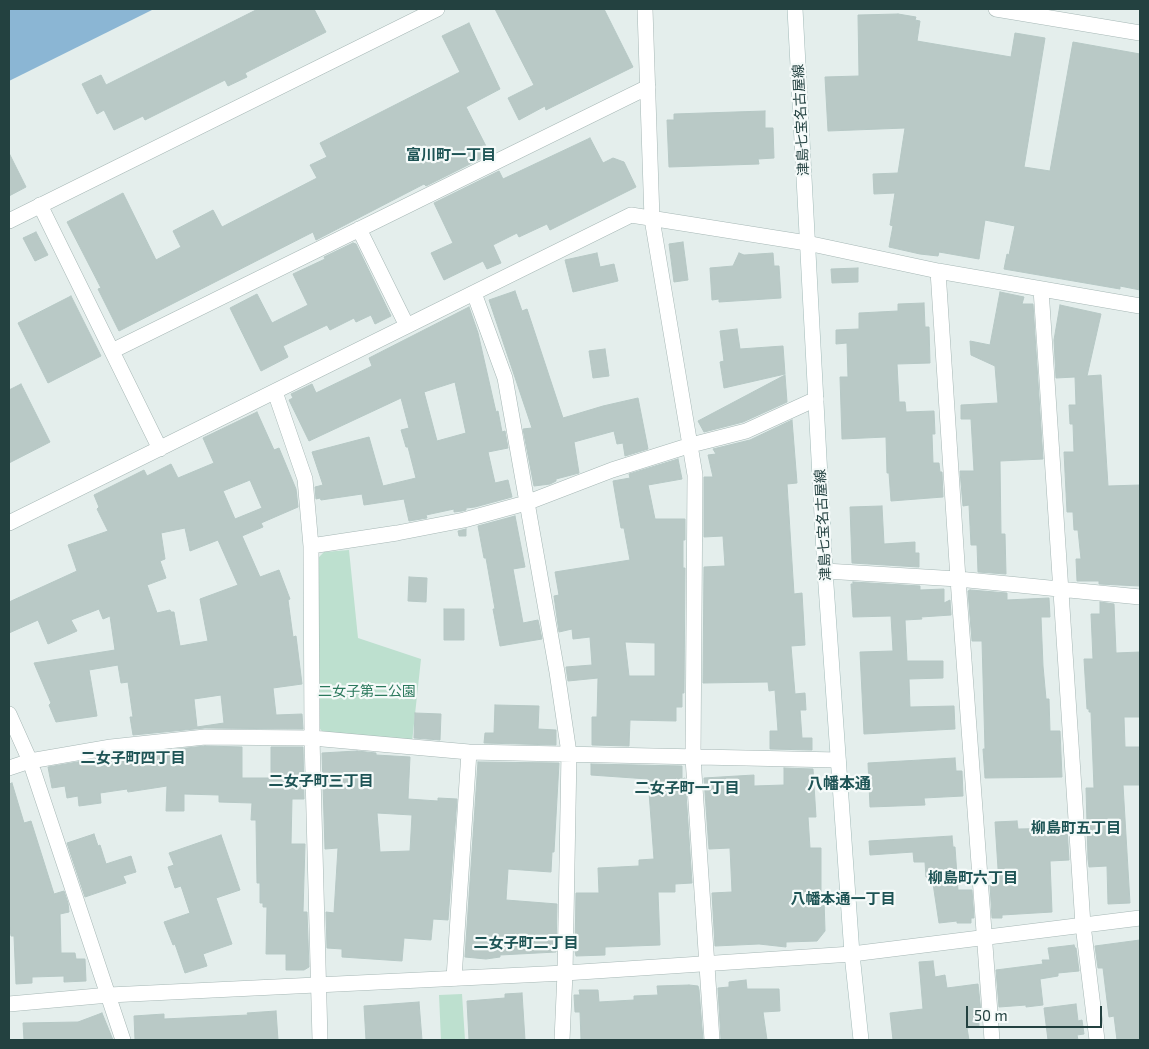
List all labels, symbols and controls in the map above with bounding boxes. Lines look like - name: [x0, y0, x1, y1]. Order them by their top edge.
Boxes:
- street label: 津島七宝名古屋線: [790, 64, 812, 176]
- district label: 富川町一丁目: [406, 146, 496, 164]
- street label: 津島七宝名古屋線: [812, 469, 834, 581]
- park label: 二女子第二公園: [318, 683, 416, 699]
- district label: 二女子町四丁目: [81, 749, 185, 767]
- district label: 二女子町三丁目: [269, 772, 373, 790]
- district label: 八幡本通: [807, 774, 871, 794]
- district label: 二女子町一丁目: [635, 779, 739, 797]
- district label: 柳島町五丁目: [1031, 819, 1121, 837]
- district label: 柳島町六丁目: [928, 869, 1018, 887]
- district label: 八幡本通一丁目: [791, 890, 895, 908]
- district label: 二女子町二丁目: [474, 934, 578, 952]
- scale bar: [969, 996, 1105, 1028]
- text: 50 m: [974, 1006, 1008, 1024]

